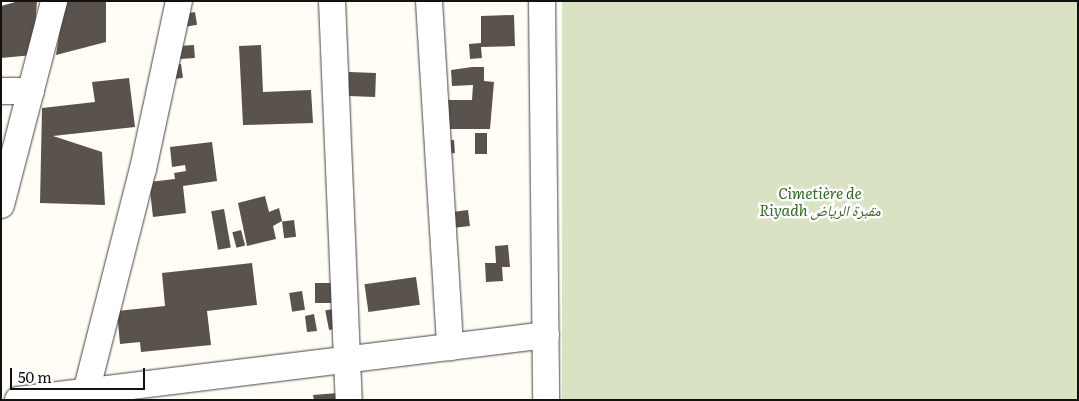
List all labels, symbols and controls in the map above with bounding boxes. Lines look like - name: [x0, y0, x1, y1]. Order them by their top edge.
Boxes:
- park label: Cimetière de Riyadh مقبرة الرياض: [759, 183, 881, 218]
- scale bar: [12, 358, 148, 390]
- text: 50 m: [18, 365, 52, 388]

